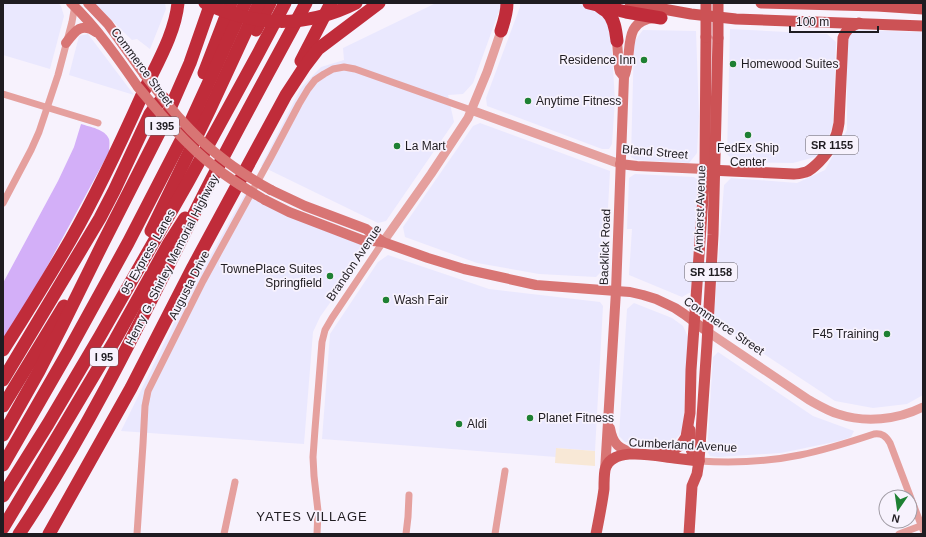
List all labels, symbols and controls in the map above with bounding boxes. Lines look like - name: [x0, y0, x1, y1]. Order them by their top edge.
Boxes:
- scale bar: [790, 8, 878, 34]
- text: 100 m: [796, 15, 829, 29]
- street label: Commerce Street: [108, 25, 176, 109]
- place label: Residence Inn: [559, 53, 636, 67]
- marker: Residence Inn: [639, 55, 649, 65]
- place label: Homewood Suites: [741, 57, 838, 71]
- marker: Homewood Suites: [728, 59, 738, 69]
- place label: Anytime Fitness: [536, 94, 621, 108]
- marker: Anytime Fitness: [523, 96, 533, 106]
- road number: I 395: [145, 117, 179, 135]
- marker: FedEx Ship Center: [743, 130, 753, 140]
- road number: SR 1155: [806, 136, 858, 154]
- place label: La Mart: [405, 139, 446, 153]
- marker: La Mart: [392, 141, 402, 151]
- place label: FedEx Ship Center: [717, 141, 779, 169]
- street label: Bland Street: [621, 142, 689, 162]
- street label: Amherst Avenue: [691, 165, 709, 253]
- street label: Henry G. Shirley Memorial Highway: [123, 172, 221, 348]
- street label: 95 Express Lanes: [118, 207, 178, 297]
- street label: Backlick Road: [597, 209, 613, 285]
- street label: Brandon Avenue: [323, 222, 385, 304]
- street label: Augusta Drive: [166, 248, 212, 322]
- place label: TownePlace Suites Springfield: [221, 262, 322, 290]
- road number: SR 1158: [685, 263, 737, 281]
- marker: TownePlace Suites Springfield: [325, 271, 335, 281]
- place label: Wash Fair: [394, 293, 448, 307]
- street label: Commerce Street: [681, 294, 767, 358]
- marker: Wash Fair: [381, 295, 391, 305]
- place label: F45 Training: [812, 327, 879, 341]
- marker: F45 Training: [882, 329, 892, 339]
- road number: I 95: [90, 348, 118, 366]
- place label: Planet Fitness: [538, 411, 614, 425]
- marker: Planet Fitness: [525, 413, 535, 423]
- place label: Aldi: [467, 417, 487, 431]
- marker: Aldi: [454, 419, 464, 429]
- street label: Cumberland Avenue: [628, 435, 738, 455]
- north arrow: [878, 489, 918, 529]
- district label: YATES VILLAGE: [256, 509, 368, 524]
- text: N: [890, 512, 901, 525]

